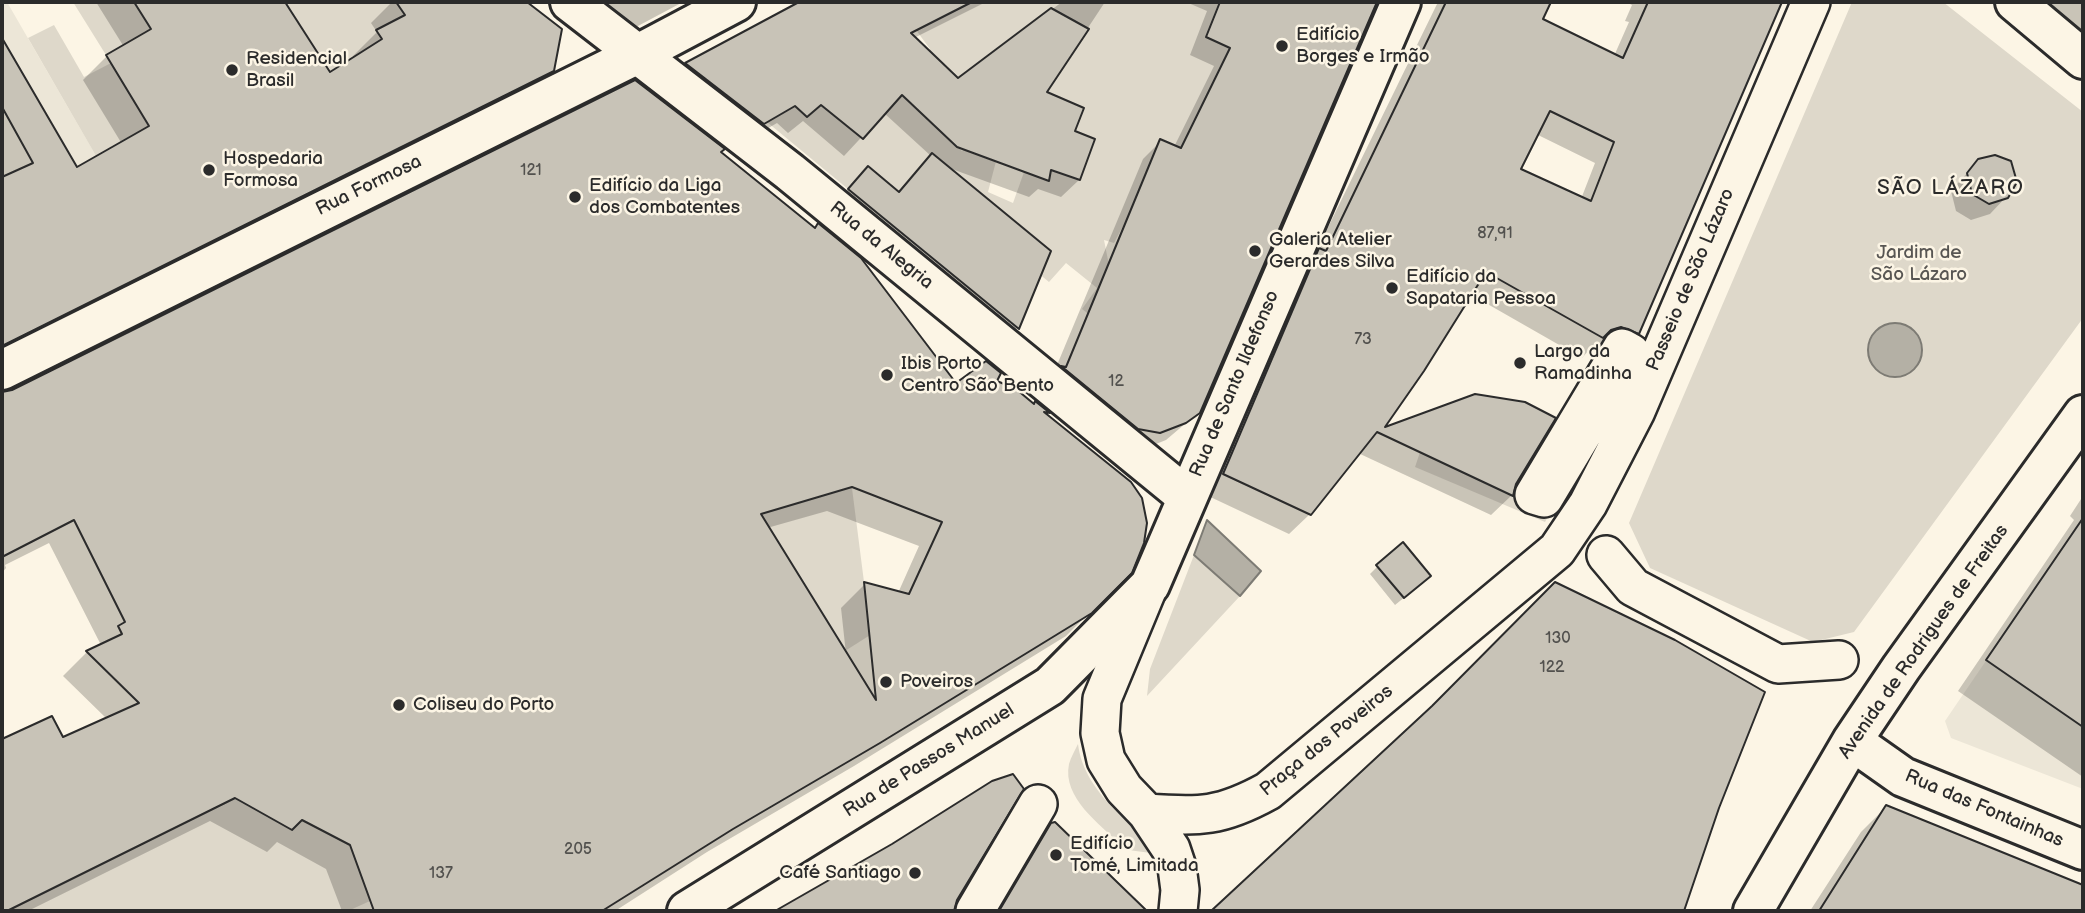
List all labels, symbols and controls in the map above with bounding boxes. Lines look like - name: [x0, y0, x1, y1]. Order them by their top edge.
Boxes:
- place label: Edifício Borges e Irmão: [1296, 24, 1430, 68]
- marker: Edifício Borges e Irmão: [1274, 38, 1290, 54]
- place label: Residencial Brasil: [246, 48, 347, 92]
- marker: Residencial Brasil: [224, 62, 240, 78]
- place label: Hospedaria Formosa: [223, 148, 323, 192]
- street label: Rua Formosa: [312, 151, 426, 221]
- house number: 121: [520, 161, 542, 181]
- marker: Hospedaria Formosa: [201, 162, 217, 178]
- place label: Edifício da Liga dos Combatentes: [589, 175, 740, 219]
- district label: SÃO LÁZARO: [1878, 176, 2024, 202]
- street label: Passeio de São Lázaro: [1642, 185, 1740, 375]
- marker: Edifício da Liga dos Combatentes: [567, 189, 583, 205]
- street label: Rua da Alegria: [825, 197, 937, 295]
- house number: 87,91: [1477, 224, 1513, 244]
- place label: Galeria Atelier Gerardes Silva: [1269, 229, 1395, 273]
- park label: Jardim de São Lázaro: [1871, 242, 1967, 286]
- marker: Galeria Atelier Gerardes Silva: [1247, 243, 1263, 259]
- place label: Edifício da Sapataria Pessoa: [1406, 266, 1556, 310]
- marker: Edifício da Sapataria Pessoa: [1384, 280, 1400, 296]
- street label: Rua de Santo Ildefonso: [1185, 287, 1285, 481]
- house number: 73: [1354, 330, 1372, 350]
- place label: Largo da Ramadinha: [1534, 341, 1632, 385]
- place label: Ibis Porto Centro São Bento: [901, 353, 1054, 397]
- marker: Largo da Ramadinha: [1512, 355, 1528, 371]
- marker: Ibis Porto Centro São Bento: [879, 367, 895, 383]
- house number: 12: [1108, 372, 1124, 392]
- street label: Avenida de Rodrigues de Freitas: [1834, 521, 2014, 763]
- house number: 130: [1545, 629, 1571, 649]
- house number: 122: [1539, 658, 1565, 678]
- place label: Poveiros: [900, 671, 973, 693]
- marker: Poveiros: [878, 674, 894, 690]
- street label: Praça dos Poveiros: [1256, 680, 1398, 802]
- place label: Coliseu do Porto: [413, 694, 554, 716]
- marker: Coliseu do Porto: [391, 697, 407, 713]
- street label: Rua de Passos Manuel: [839, 699, 1019, 823]
- street label: Rua das Fontainhas: [1901, 765, 2067, 853]
- place label: Edifício Tomé, Limitada: [1070, 833, 1199, 877]
- house number: 205: [564, 840, 592, 860]
- marker: Edifício Tomé, Limitada: [1048, 847, 1064, 863]
- place label: Café Santiago: [779, 862, 901, 884]
- house number: 137: [429, 864, 453, 884]
- marker: Café Santiago: [907, 865, 923, 881]

